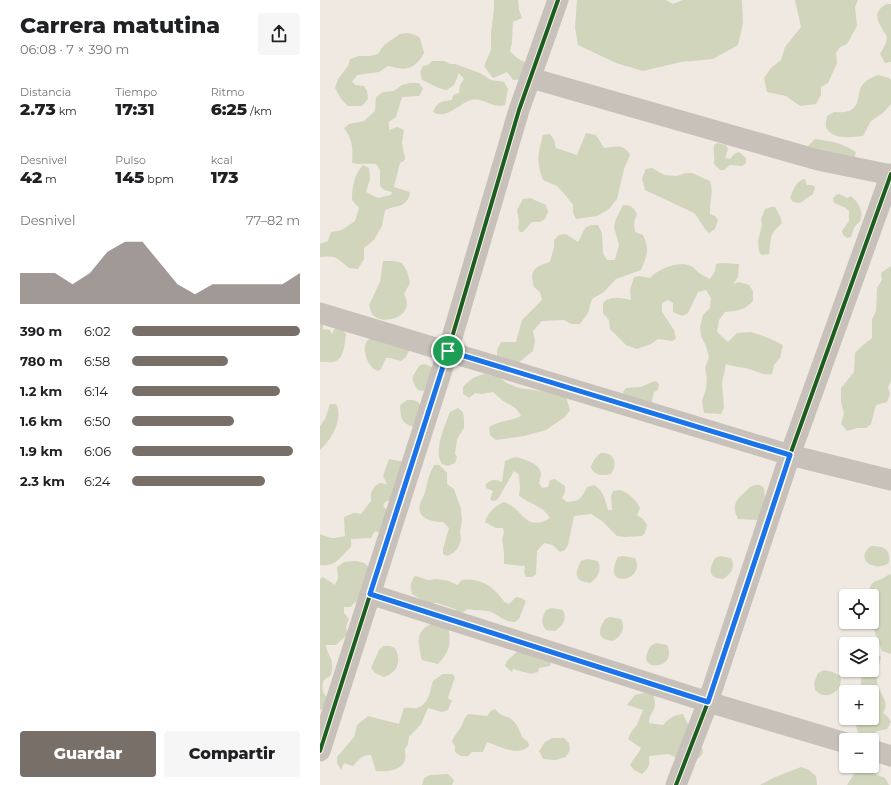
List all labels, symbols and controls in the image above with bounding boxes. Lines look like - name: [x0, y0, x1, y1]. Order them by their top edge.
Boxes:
- text: Carrera matutina: [20, 12, 220, 39]
- button: share: [258, 13, 300, 55]
- text: 06:08 · 7 × 390 m: [20, 41, 129, 57]
- text: Distancia: [20, 85, 71, 99]
- text: Tiempo: [115, 85, 157, 99]
- text: Ritmo: [211, 85, 245, 99]
- text: 2.73: [20, 99, 56, 119]
- text: 17:31: [115, 99, 155, 119]
- text: 6:25: [211, 99, 247, 119]
- text: km: [56, 104, 77, 118]
- text: /km: [247, 104, 272, 118]
- text: Desnivel: [20, 153, 67, 167]
- text: Pulso: [115, 153, 146, 167]
- text: kcal: [211, 153, 233, 167]
- text: 42: [20, 167, 42, 187]
- text: 145: [115, 167, 144, 187]
- text: 173: [211, 167, 238, 187]
- text: m: [42, 172, 57, 186]
- text: bpm: [144, 172, 174, 186]
- text: Desnivel: [20, 212, 75, 228]
- text: 77–82 m: [246, 212, 300, 228]
- text: 390 m: [20, 323, 62, 339]
- text: 6:02: [84, 323, 111, 339]
- pin: [431, 334, 465, 368]
- icon: arrive: [437, 340, 459, 362]
- text: 780 m: [20, 353, 63, 369]
- text: 6:58: [84, 353, 110, 369]
- text: 1.2 km: [20, 383, 62, 399]
- text: 6:14: [84, 383, 108, 399]
- text: 1.6 km: [20, 413, 62, 429]
- text: 6:50: [84, 413, 111, 429]
- text: 1.9 km: [20, 443, 63, 459]
- text: 6:06: [84, 443, 111, 459]
- text: 2.3 km: [20, 473, 65, 489]
- text: 6:24: [84, 473, 110, 489]
- map controls: [839, 589, 879, 773]
- button: locate: [839, 589, 879, 629]
- button: layers: [839, 637, 879, 677]
- button: +: [839, 685, 879, 725]
- button: Guardar: [20, 731, 156, 777]
- button: Compartir: [164, 731, 300, 777]
- button: −: [839, 733, 879, 773]

